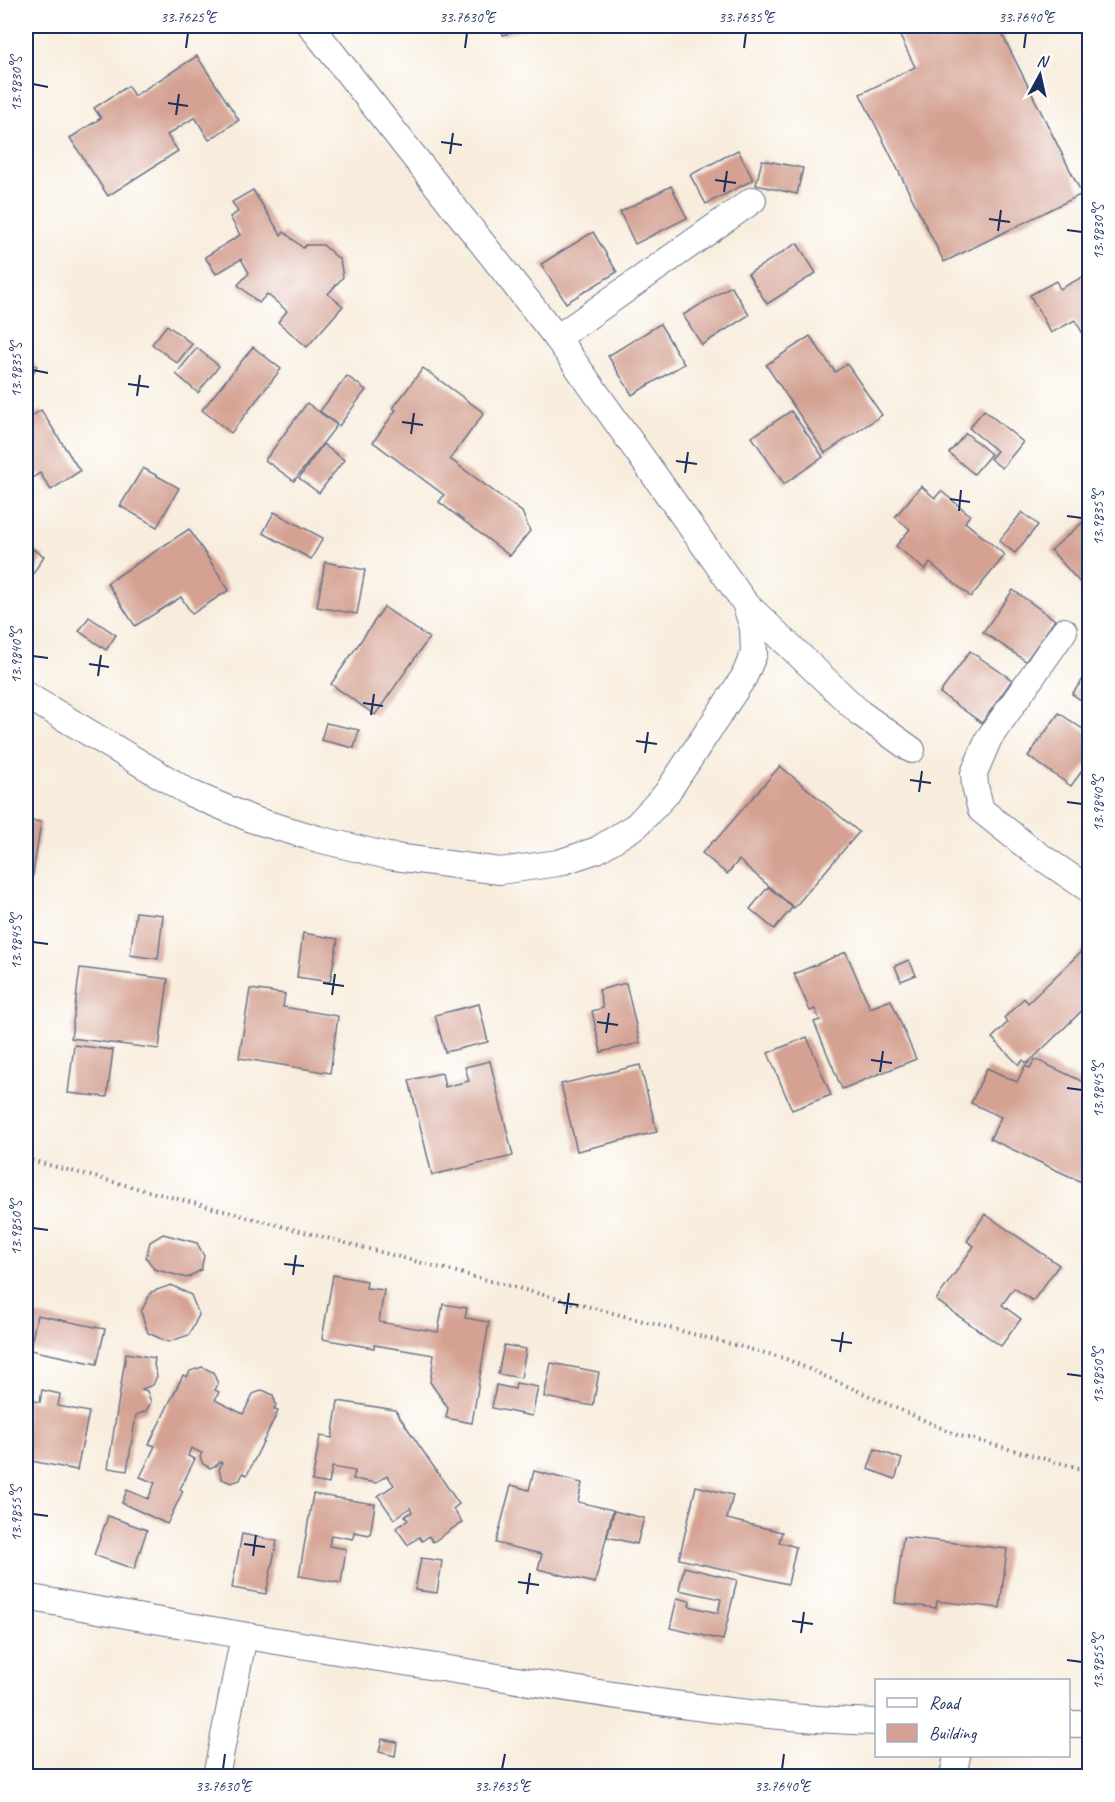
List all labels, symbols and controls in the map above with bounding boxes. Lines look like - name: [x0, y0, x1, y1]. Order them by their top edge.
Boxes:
- text: 33.7625°E: [160, 8, 218, 27]
- text: 33.7630°E: [439, 8, 497, 27]
- text: 33.7635°E: [718, 8, 776, 27]
- text: 33.7640°E: [998, 8, 1056, 27]
- north arrow: [1010, 45, 1070, 105]
- text: N: [1036, 51, 1051, 72]
- text: 13.9830°S: [7, 54, 26, 112]
- text: 13.9830°S: [1089, 202, 1108, 260]
- text: 13.9835°S: [7, 340, 26, 398]
- text: 13.9835°S: [1089, 488, 1108, 546]
- text: 13.9840°S: [7, 626, 26, 684]
- text: 13.9840°S: [1089, 774, 1108, 832]
- text: 13.9845°S: [7, 912, 26, 970]
- text: 13.9845°S: [1089, 1060, 1108, 1118]
- text: 13.9850°S: [7, 1198, 26, 1256]
- text: 13.9850°S: [1089, 1346, 1108, 1404]
- text: 13.9855°S: [7, 1484, 26, 1542]
- text: 13.9855°S: [1089, 1632, 1108, 1690]
- legend: [875, 1679, 1070, 1757]
- text: Road: [929, 1692, 962, 1714]
- text: Building: [929, 1722, 978, 1744]
- text: 33.7630°E: [195, 1777, 253, 1796]
- text: 33.7635°E: [474, 1777, 532, 1796]
- text: 33.7640°E: [754, 1777, 812, 1796]

